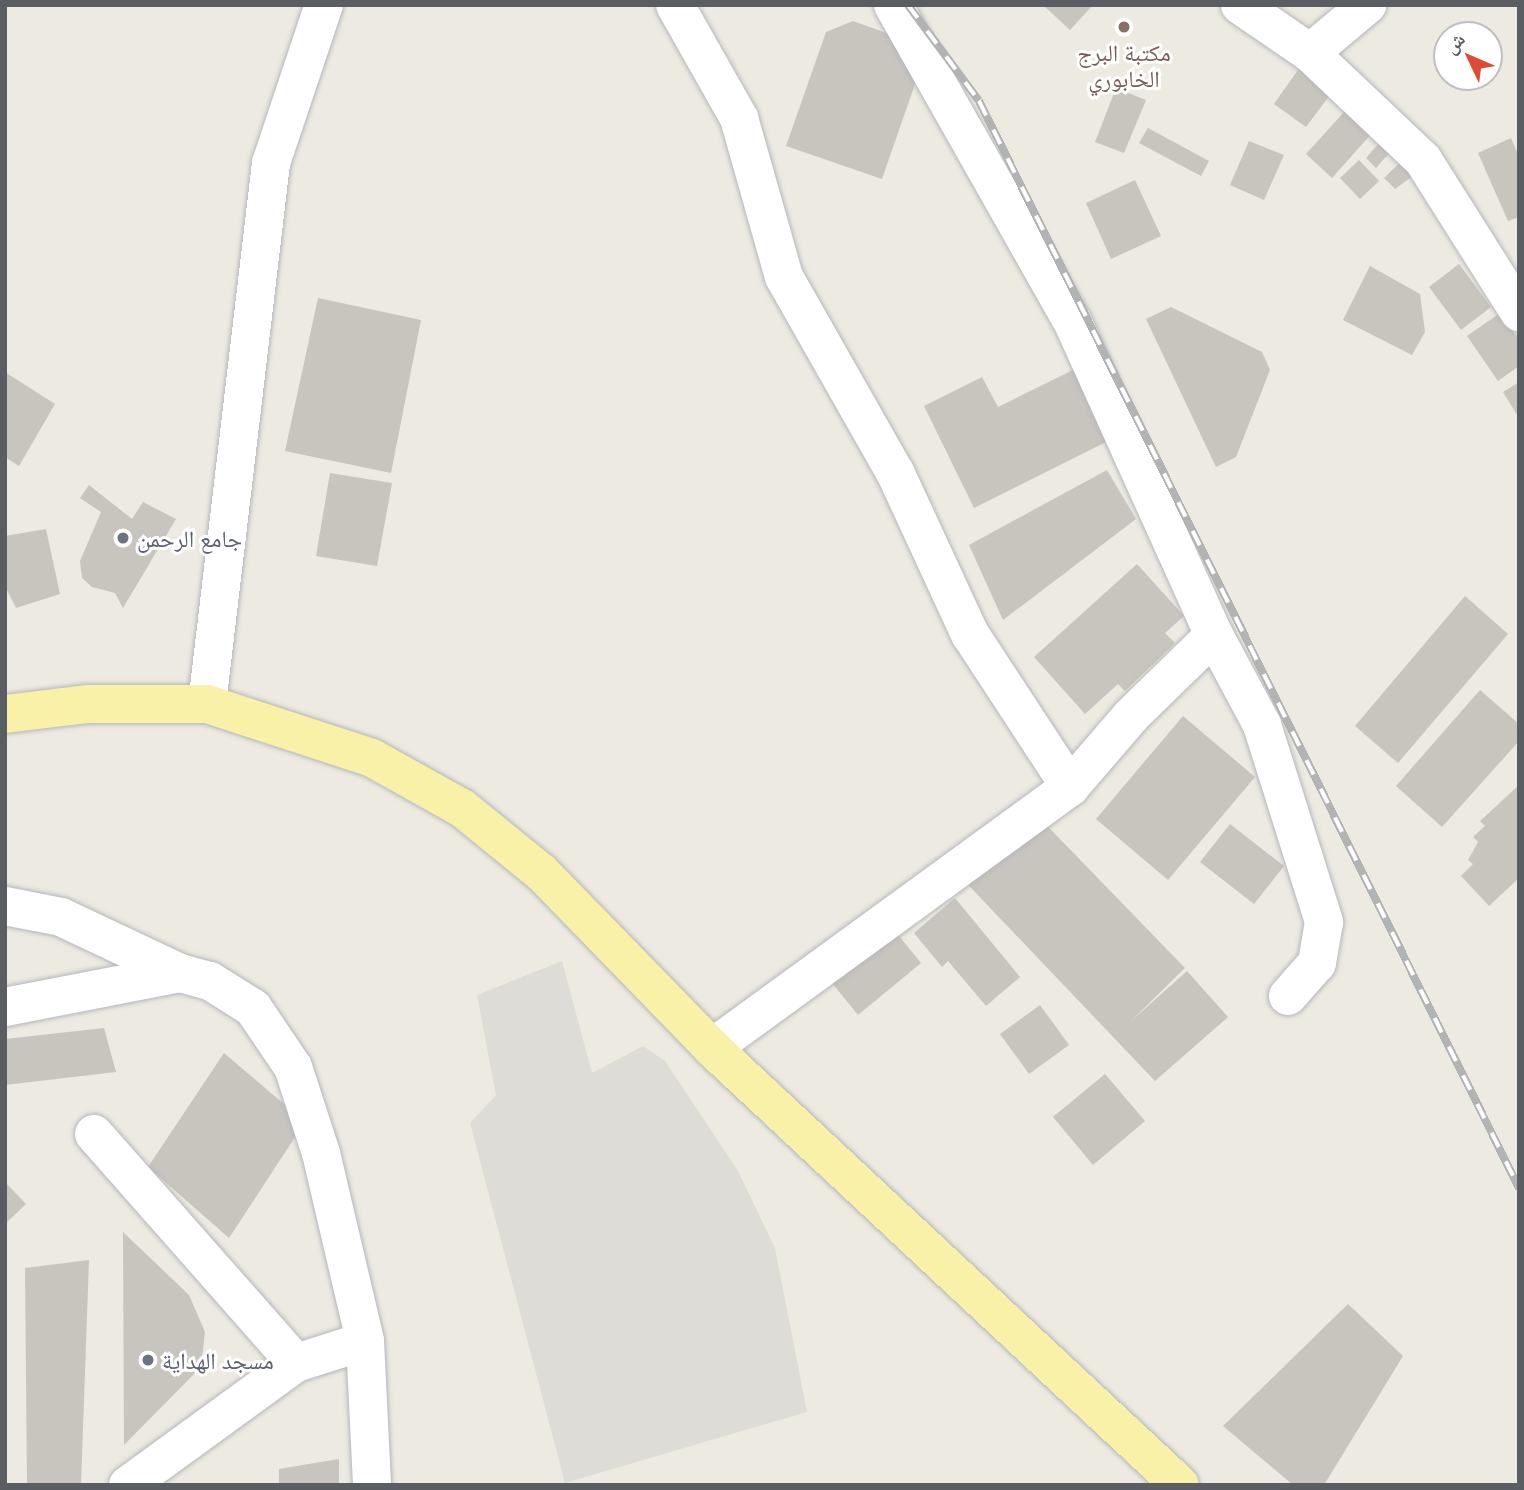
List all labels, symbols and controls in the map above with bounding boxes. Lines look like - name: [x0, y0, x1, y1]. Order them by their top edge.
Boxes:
- marker: مكتبة البرج الخابوري: [1116, 19, 1132, 35]
- north arrow: [1433, 21, 1503, 91]
- text: ش: [1439, 27, 1469, 58]
- place label: مكتبة البرج الخابوري: [1077, 38, 1171, 92]
- place label: جامع الرحمن: [137, 524, 242, 552]
- marker: جامع الرحمن: [115, 530, 131, 546]
- place label: مسجد الهداية: [162, 1346, 274, 1374]
- marker: مسجد الهداية: [140, 1352, 156, 1368]

